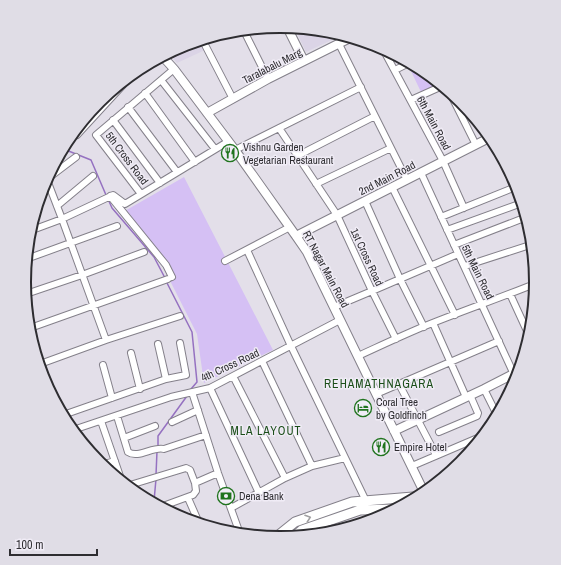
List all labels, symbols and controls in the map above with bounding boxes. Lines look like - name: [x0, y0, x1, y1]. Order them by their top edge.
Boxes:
- street label: Taralabalu Marg: [240, 45, 304, 87]
- street label: 6th Main Road: [414, 94, 454, 152]
- street label: 5th Cross Road: [103, 129, 151, 187]
- place label: Vishnu Garden Vegetarian Restaurant: [243, 140, 334, 167]
- restaurant icon: Vishnu Garden Vegetarian Restaurant: [220, 143, 240, 163]
- street label: 2nd Main Road: [356, 158, 418, 198]
- street label: 1st Cross Road: [348, 226, 386, 288]
- street label: RT Nagar Main Road: [300, 228, 352, 310]
- street label: 5th Main Road: [459, 242, 497, 302]
- street label: 4th Cross Road: [199, 345, 261, 385]
- district label: REHAMATHNAGARA: [324, 376, 434, 392]
- place label: Coral Tree by Goldfinch: [376, 395, 427, 422]
- hotel icon: Coral Tree by Goldfinch: [353, 398, 373, 418]
- district label: MLA LAYOUT: [230, 423, 302, 439]
- restaurant icon: Empire Hotel: [371, 437, 391, 457]
- place label: Empire Hotel: [394, 440, 447, 454]
- bank icon: Dena Bank: [216, 486, 236, 506]
- place label: Dena Bank: [239, 489, 284, 503]
- one-way arrow: [304, 514, 311, 522]
- scale bar: [10, 531, 97, 557]
- text: 100 m: [16, 537, 43, 553]

